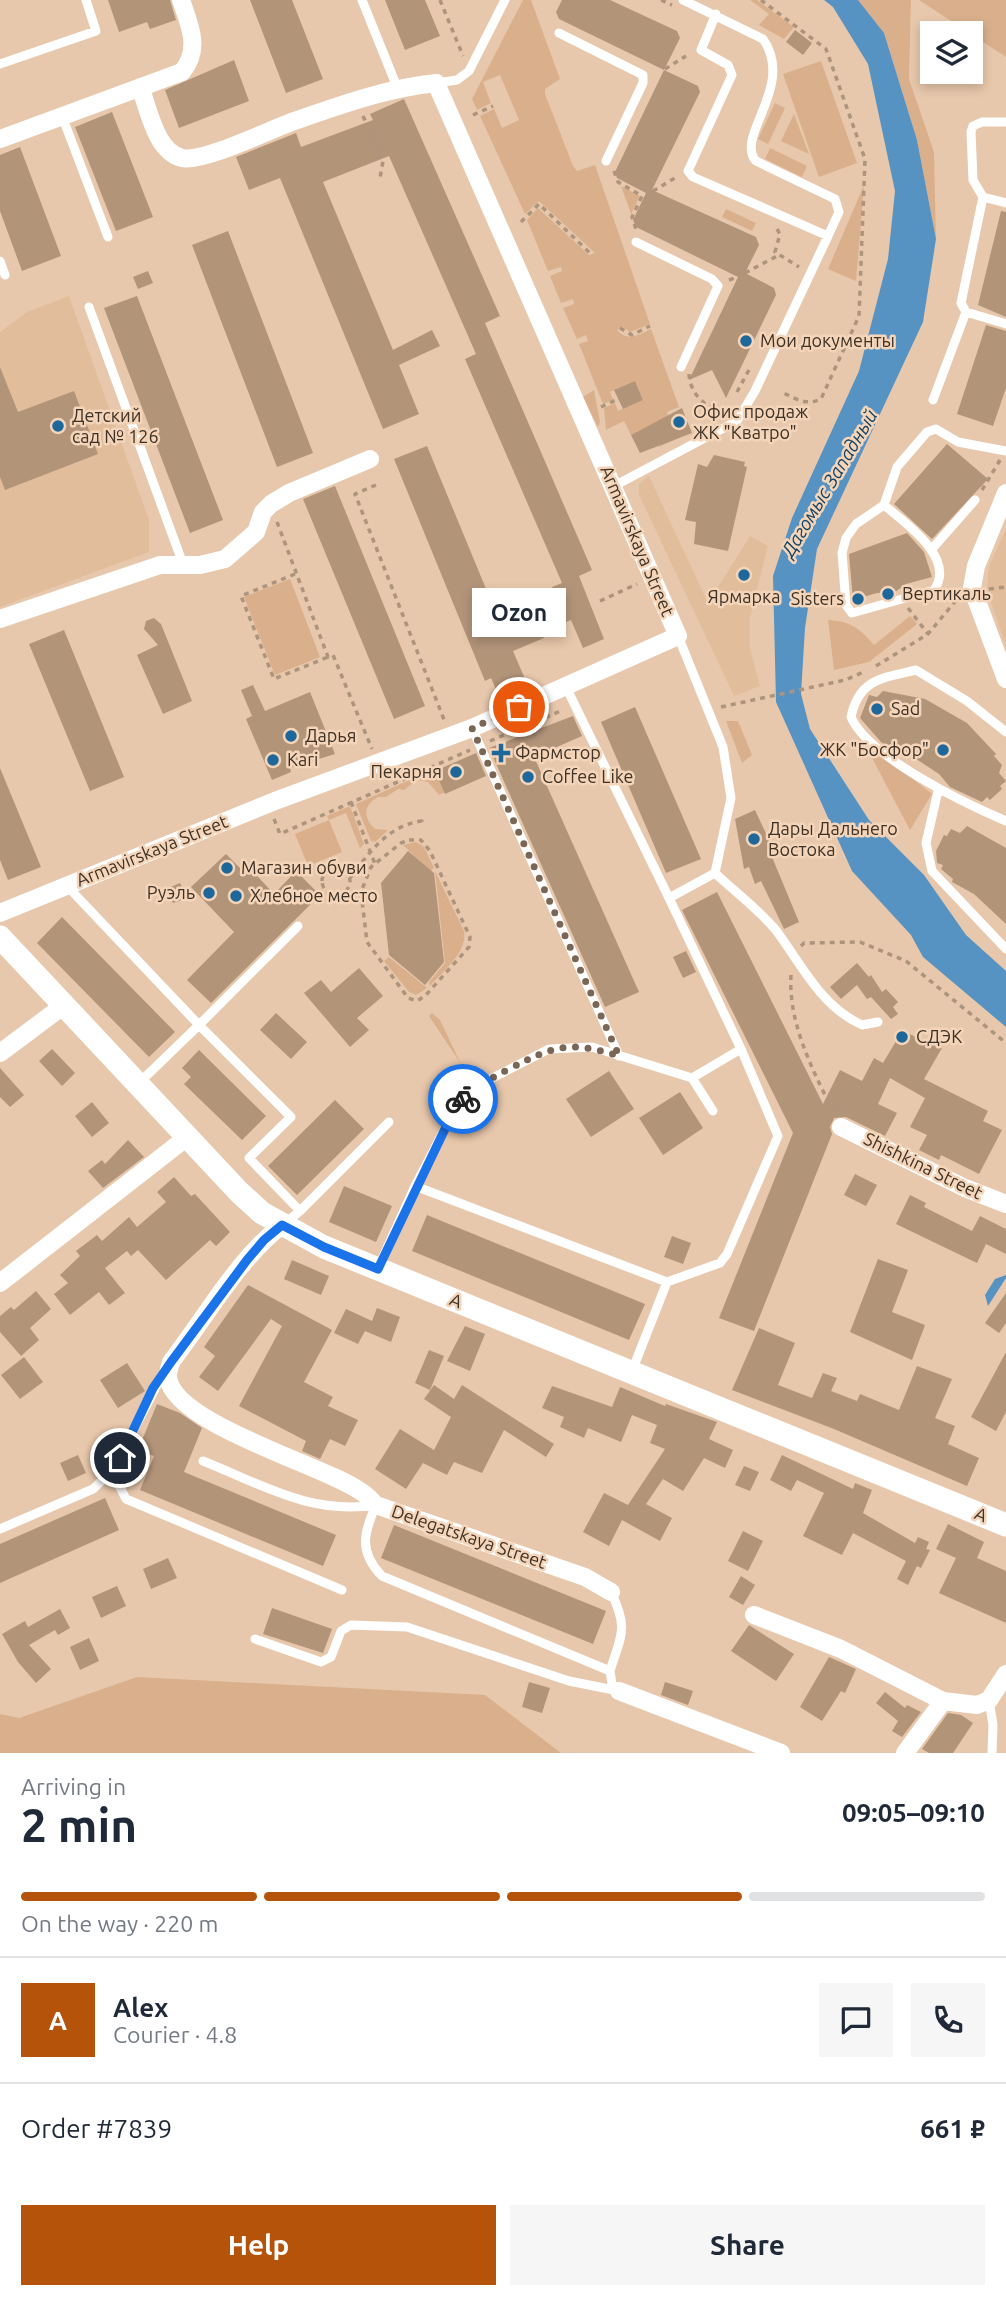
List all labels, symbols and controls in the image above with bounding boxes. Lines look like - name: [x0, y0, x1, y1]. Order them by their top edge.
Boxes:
- map controls: [920, 21, 983, 84]
- button: layers: [920, 21, 983, 84]
- place label: Мои документы: [760, 330, 895, 350]
- marker: Мои документы: [738, 333, 754, 349]
- place label: Офис продаж ЖК "Кватро": [693, 401, 809, 442]
- place label: Детский сад № 126: [72, 405, 159, 446]
- water label: Дагомыс Западный: [775, 406, 882, 562]
- marker: Офис продаж ЖК "Кватро": [671, 414, 687, 430]
- marker: Детский сад № 126: [50, 418, 66, 434]
- street label: Armavirskaya Street: [597, 462, 679, 619]
- marker: Ярмарка: [736, 567, 752, 583]
- place label: Вертикаль: [902, 583, 991, 603]
- place label: Ярмарка: [707, 586, 781, 606]
- marker: Вертикаль: [880, 586, 896, 602]
- callout: Ozon: [472, 588, 566, 637]
- place label: Sisters: [791, 588, 844, 608]
- marker: Sisters: [850, 591, 866, 607]
- text: Ozon: [491, 600, 547, 625]
- pin: [489, 677, 549, 737]
- icon: bag: [500, 688, 538, 726]
- place label: Sad: [891, 698, 920, 718]
- marker: Sad: [869, 701, 885, 717]
- place label: Дарья: [305, 725, 356, 745]
- marker: Дарья: [283, 728, 299, 744]
- place label: ЖК "Босфор": [820, 739, 929, 759]
- place label: Фармстор: [515, 742, 601, 762]
- marker: ЖК "Босфор": [935, 742, 951, 758]
- marker: Фармстор: [493, 745, 509, 761]
- place label: Kari: [287, 749, 318, 769]
- marker: Kari: [265, 752, 281, 768]
- place label: Пекарня: [370, 761, 442, 781]
- marker: Пекарня: [448, 764, 464, 780]
- place label: Coffee Like: [542, 766, 634, 786]
- marker: Coffee Like: [520, 769, 536, 785]
- street label: Armavirskaya Street: [73, 811, 230, 890]
- place label: Дары Дальнего Востока: [768, 818, 898, 859]
- marker: Дары Дальнего Востока: [746, 831, 762, 847]
- place label: Магазин обуви: [241, 857, 367, 877]
- marker: Магазин обуви: [219, 860, 235, 876]
- place label: Руэль: [147, 882, 195, 902]
- marker: Руэль: [201, 885, 217, 901]
- place label: Хлебное место: [250, 885, 378, 905]
- marker: Хлебное место: [228, 888, 244, 904]
- place label: СДЭК: [916, 1026, 962, 1046]
- marker: СДЭК: [894, 1029, 910, 1045]
- courier: [428, 1064, 498, 1134]
- icon: bike: [444, 1080, 482, 1118]
- street label: Shishkina Street: [861, 1128, 986, 1202]
- street label: A: [447, 1289, 466, 1312]
- pin: [90, 1428, 150, 1488]
- icon: home: [101, 1439, 139, 1477]
- street label: Delegatskaya Street: [389, 1500, 549, 1572]
- street label: A: [972, 1503, 991, 1526]
- text: Arriving in: [21, 1774, 126, 1799]
- text: 09:05–09:10: [842, 1798, 985, 1827]
- text: 2 min: [21, 1799, 137, 1851]
- text: On the way · 220 m: [21, 1911, 218, 1936]
- button: chat: [819, 1983, 893, 2057]
- button: phone: [911, 1983, 985, 2057]
- text: Alex: [113, 1993, 168, 2022]
- text: A: [49, 2006, 67, 2035]
- text: Courier · 4.8: [113, 2022, 237, 2047]
- text: Order #7839: [21, 2114, 172, 2143]
- text: 661 ₽: [920, 2114, 985, 2143]
- button: Help: [21, 2205, 496, 2285]
- button: Share: [510, 2205, 985, 2285]

